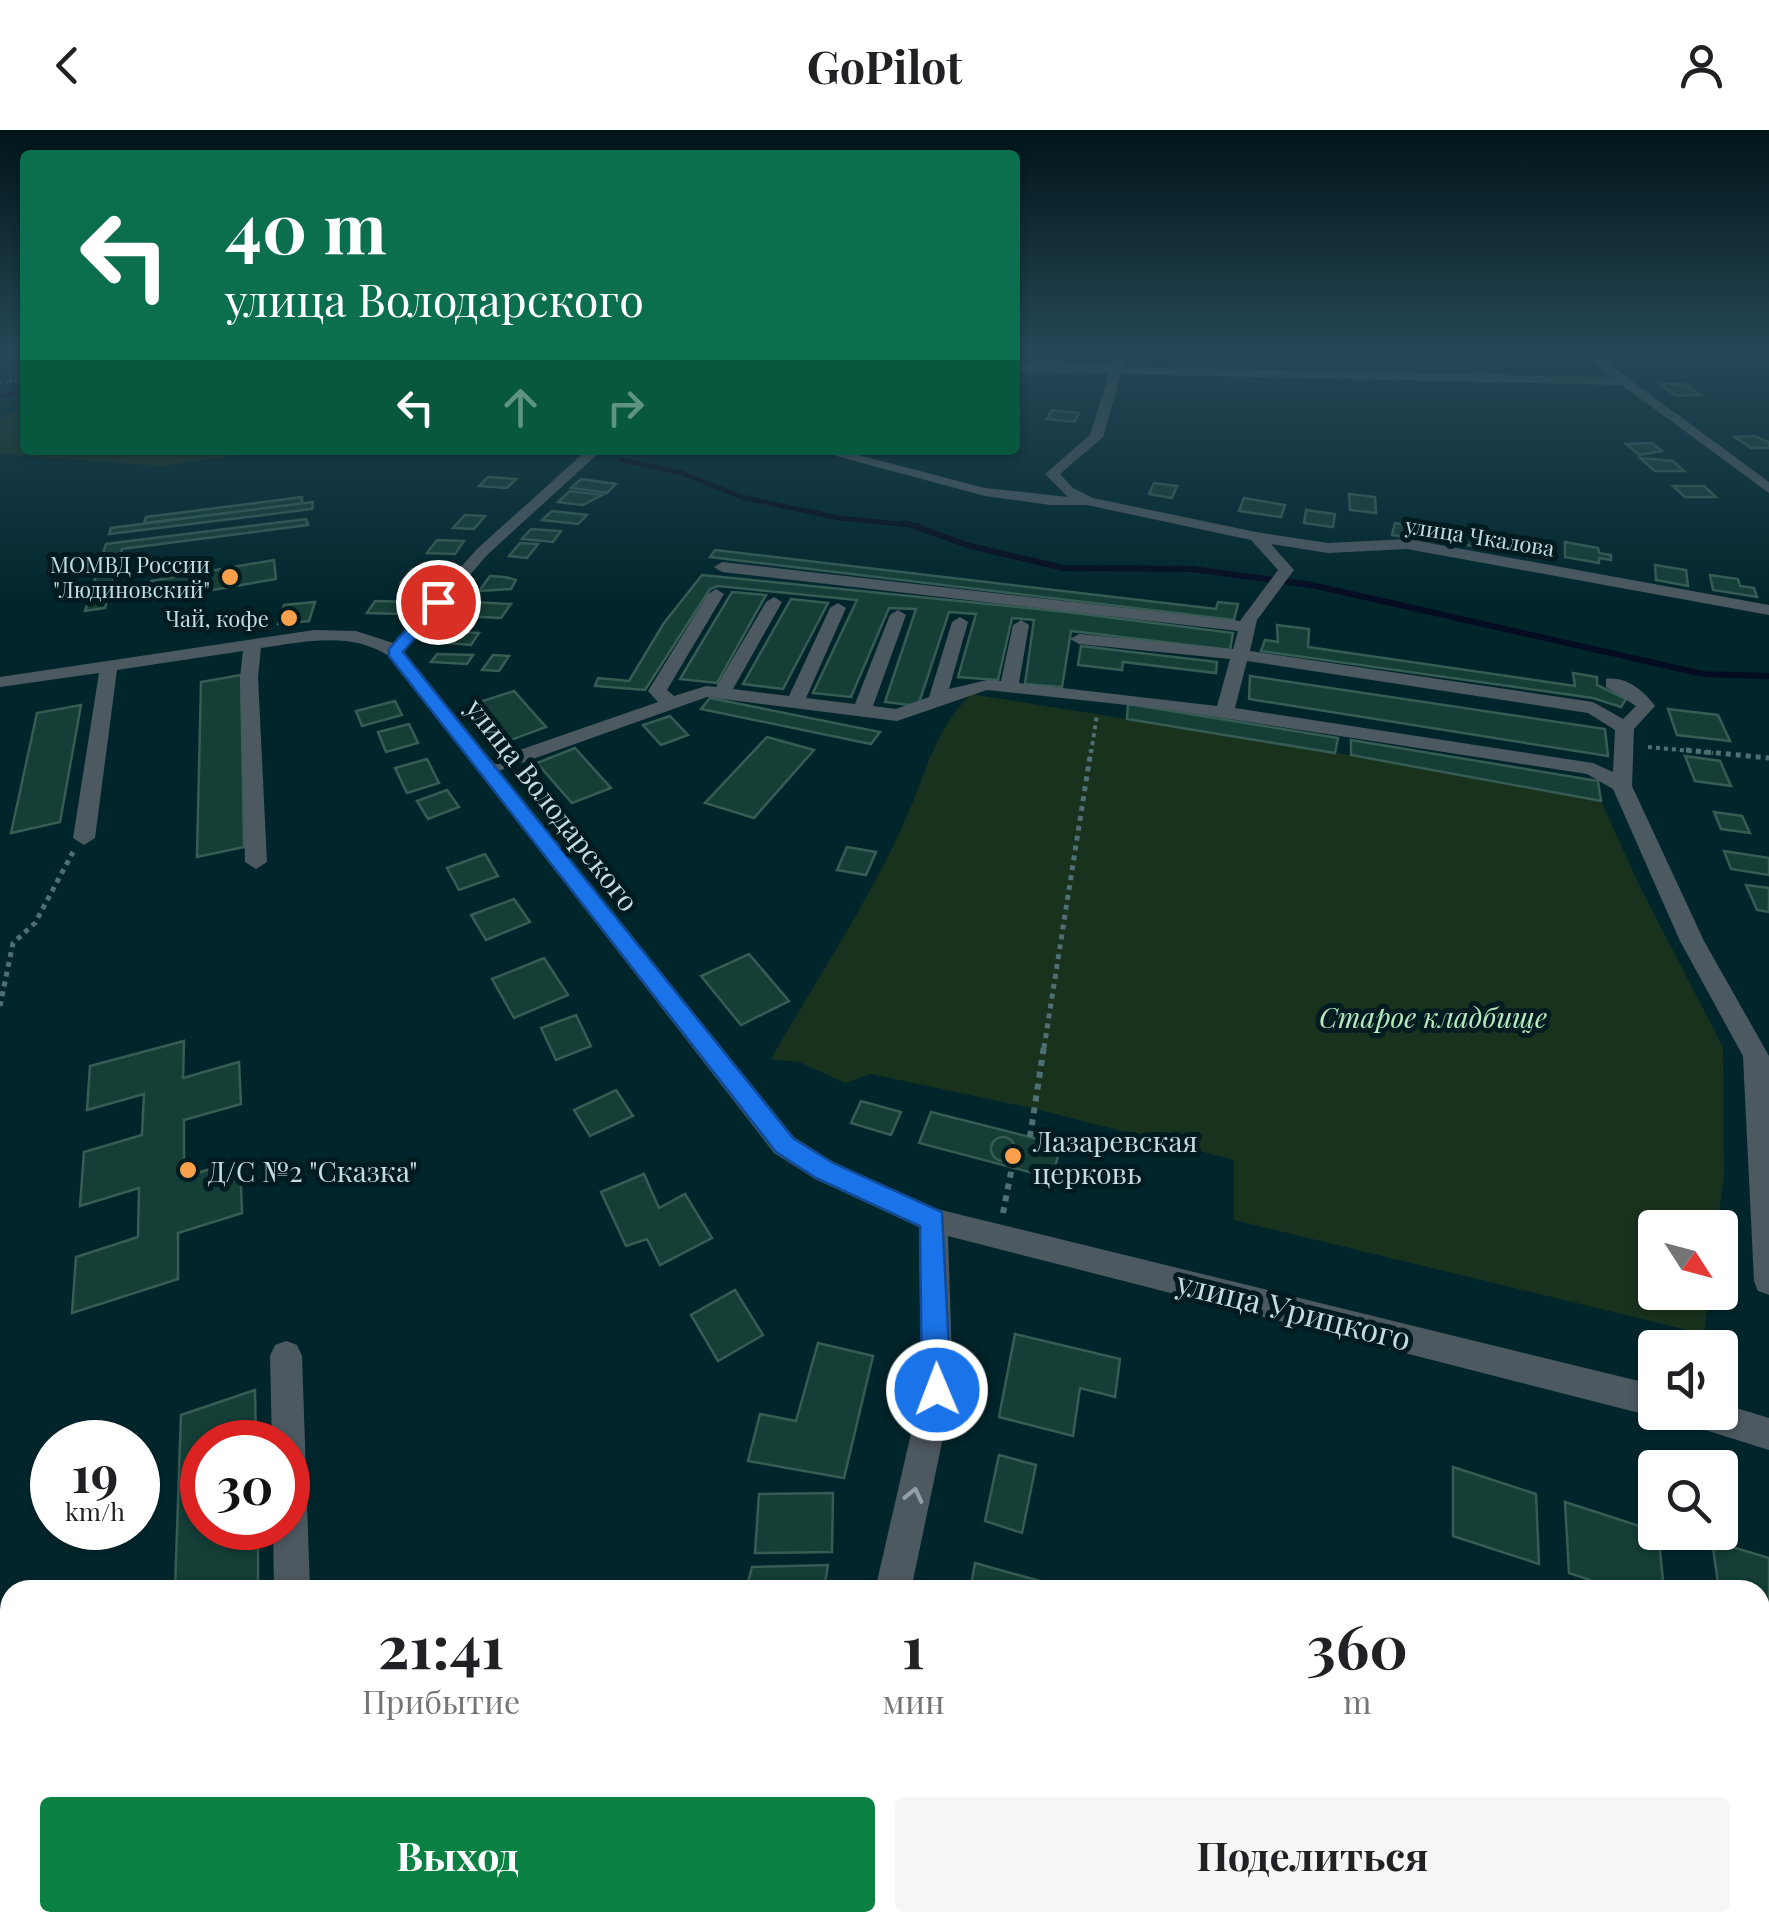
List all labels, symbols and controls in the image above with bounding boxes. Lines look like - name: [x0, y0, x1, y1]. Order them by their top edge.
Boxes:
- text: GoPilot: [807, 35, 962, 95]
- icon: back: [40, 38, 95, 93]
- icon: person: [1674, 38, 1729, 93]
- text: 40 m: [225, 178, 387, 272]
- icon: left: [60, 190, 190, 320]
- text: улица Володарского: [225, 268, 644, 328]
- icon: left: [388, 380, 443, 435]
- icon: ahead: [493, 380, 548, 435]
- icon: right: [598, 380, 653, 435]
- street label: улица Чкалова: [1402, 509, 1557, 563]
- place label: МОМВД России "Людиновский": [50, 549, 210, 604]
- pin: [396, 560, 481, 645]
- marker: МОМВД России "Людиновский": [219, 566, 241, 588]
- icon: arrive: [411, 575, 466, 630]
- place label: Чай, кофе: [165, 603, 269, 633]
- marker: Чай, кофе: [278, 607, 300, 629]
- street label: улица Володарского: [458, 689, 648, 918]
- park label: Старое кладбище: [1319, 998, 1547, 1035]
- place label: Лазаревская церковь: [1032, 1122, 1197, 1191]
- marker: Лазаревская церковь: [1002, 1145, 1024, 1167]
- place label: Д/С №2 "Сказка": [208, 1152, 418, 1189]
- marker: Д/С №2 "Сказка": [177, 1159, 199, 1181]
- north arrow: [1638, 1210, 1738, 1310]
- map controls: [1638, 1210, 1738, 1550]
- street label: улица Урицкого: [1171, 1259, 1416, 1359]
- button: sound: [1638, 1330, 1738, 1430]
- position arrow: [885, 1338, 989, 1442]
- speed limit sign: 30: [180, 1420, 310, 1550]
- text: 19: [72, 1439, 118, 1506]
- button: search: [1638, 1450, 1738, 1550]
- one-way arrow: [902, 1487, 923, 1504]
- text: km/h: [65, 1494, 125, 1527]
- text: 21:41: [378, 1604, 504, 1684]
- text: 1: [902, 1604, 925, 1684]
- text: 360: [1306, 1604, 1408, 1684]
- text: Прибытие: [362, 1679, 520, 1722]
- text: мин: [882, 1679, 945, 1722]
- text: m: [1343, 1679, 1371, 1722]
- button: Выход: [40, 1797, 875, 1912]
- button: Поделиться: [895, 1797, 1730, 1912]

